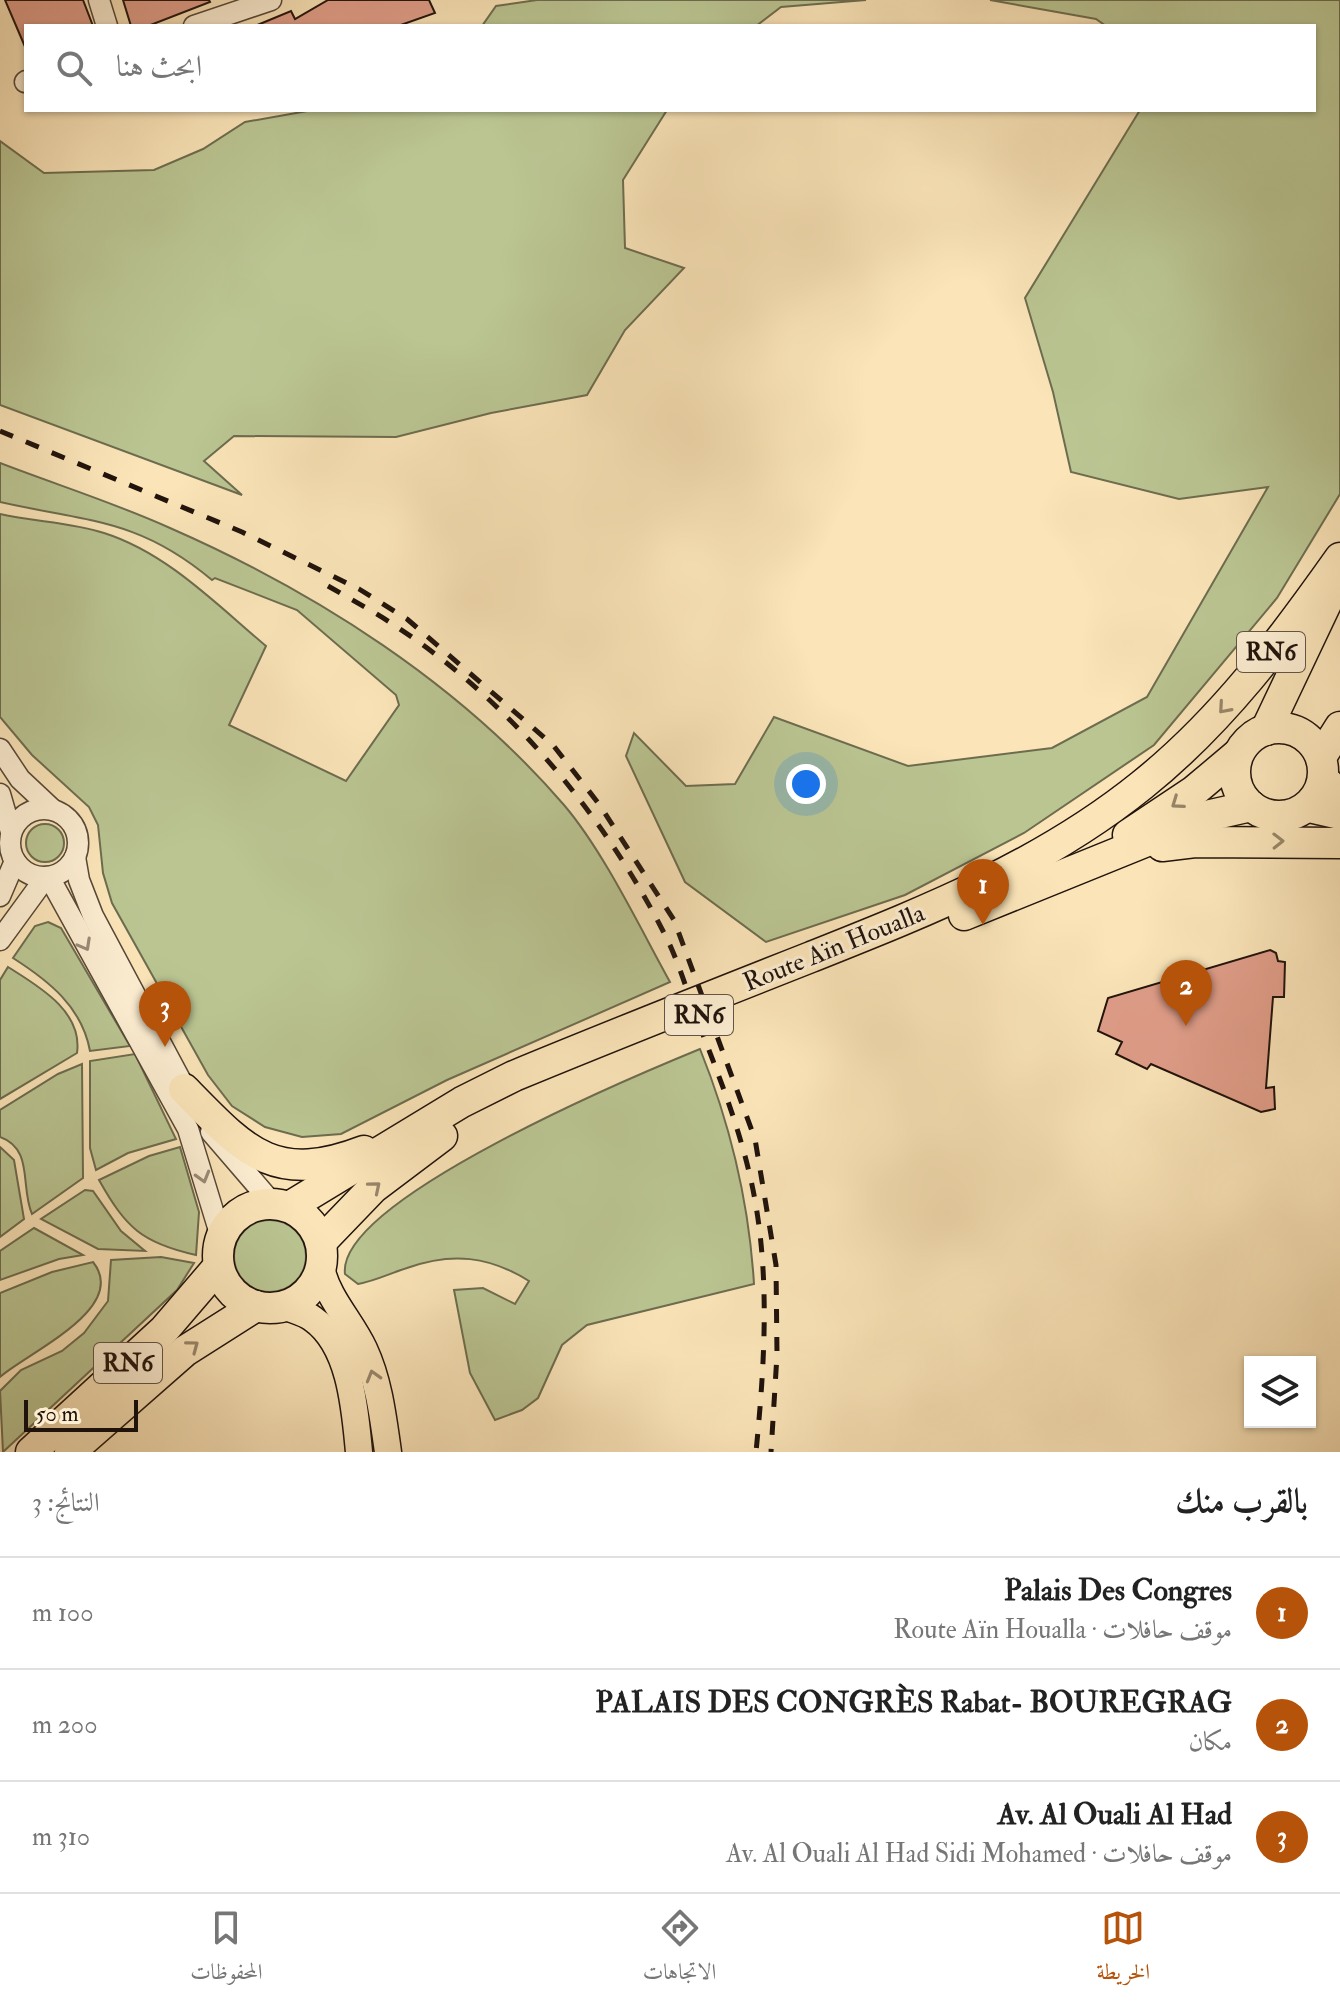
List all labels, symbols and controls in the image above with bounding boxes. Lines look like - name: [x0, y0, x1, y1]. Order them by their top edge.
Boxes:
- search box: [24, 24, 1316, 112]
- icon: search: [52, 46, 96, 90]
- text: ابحث هنا: [116, 48, 202, 85]
- road number: RN6: [1237, 632, 1305, 672]
- one-way arrow: [1219, 698, 1234, 713]
- your location: [786, 764, 826, 804]
- one-way arrow: [1172, 793, 1186, 808]
- one-way arrow: [1272, 832, 1285, 850]
- pin: 1: [957, 859, 1009, 925]
- street label: Route Aïn Houalla: [739, 897, 930, 999]
- one-way arrow: [76, 937, 91, 952]
- pin: 2: [1160, 960, 1212, 1026]
- pin: 3: [139, 981, 191, 1047]
- road number: RN6: [665, 995, 733, 1035]
- one-way arrow: [194, 1169, 210, 1183]
- one-way arrow: [366, 1182, 380, 1197]
- one-way arrow: [184, 1341, 199, 1356]
- road number: RN6: [94, 1343, 162, 1383]
- map controls: [1244, 1356, 1316, 1428]
- button: layers: [1244, 1356, 1316, 1428]
- one-way arrow: [366, 1369, 382, 1383]
- scale bar: [24, 1396, 138, 1432]
- text: 50 m: [36, 1400, 78, 1428]
- text: بالقرب منك: [1175, 1480, 1308, 1523]
- text: النتائج: 3: [32, 1487, 100, 1519]
- text: Palais Des Congres: [1004, 1572, 1232, 1609]
- text: 100 m: [32, 1597, 93, 1629]
- text: 1: [1277, 1597, 1287, 1629]
- text: موقف حافلات · Route Aïn Houalla: [893, 1614, 1232, 1646]
- text: PALAIS DES CONGRÈS Rabat- BOUREGRAG: [595, 1684, 1232, 1721]
- text: 200 m: [32, 1709, 98, 1741]
- text: 2: [1275, 1709, 1289, 1741]
- text: مكان: [1188, 1726, 1232, 1758]
- text: Av. Al Ouali Al Had: [997, 1796, 1232, 1833]
- text: 310 m: [32, 1821, 90, 1853]
- text: 3: [1277, 1821, 1287, 1853]
- text: موقف حافلات · Av. Al Ouali Al Had Sidi Mohamed: [726, 1838, 1232, 1870]
- tab: المحفوظات: [190, 1906, 263, 1993]
- tab: الاتجاهات: [643, 1906, 716, 1993]
- tab: الخريطة: [1096, 1906, 1150, 1993]

